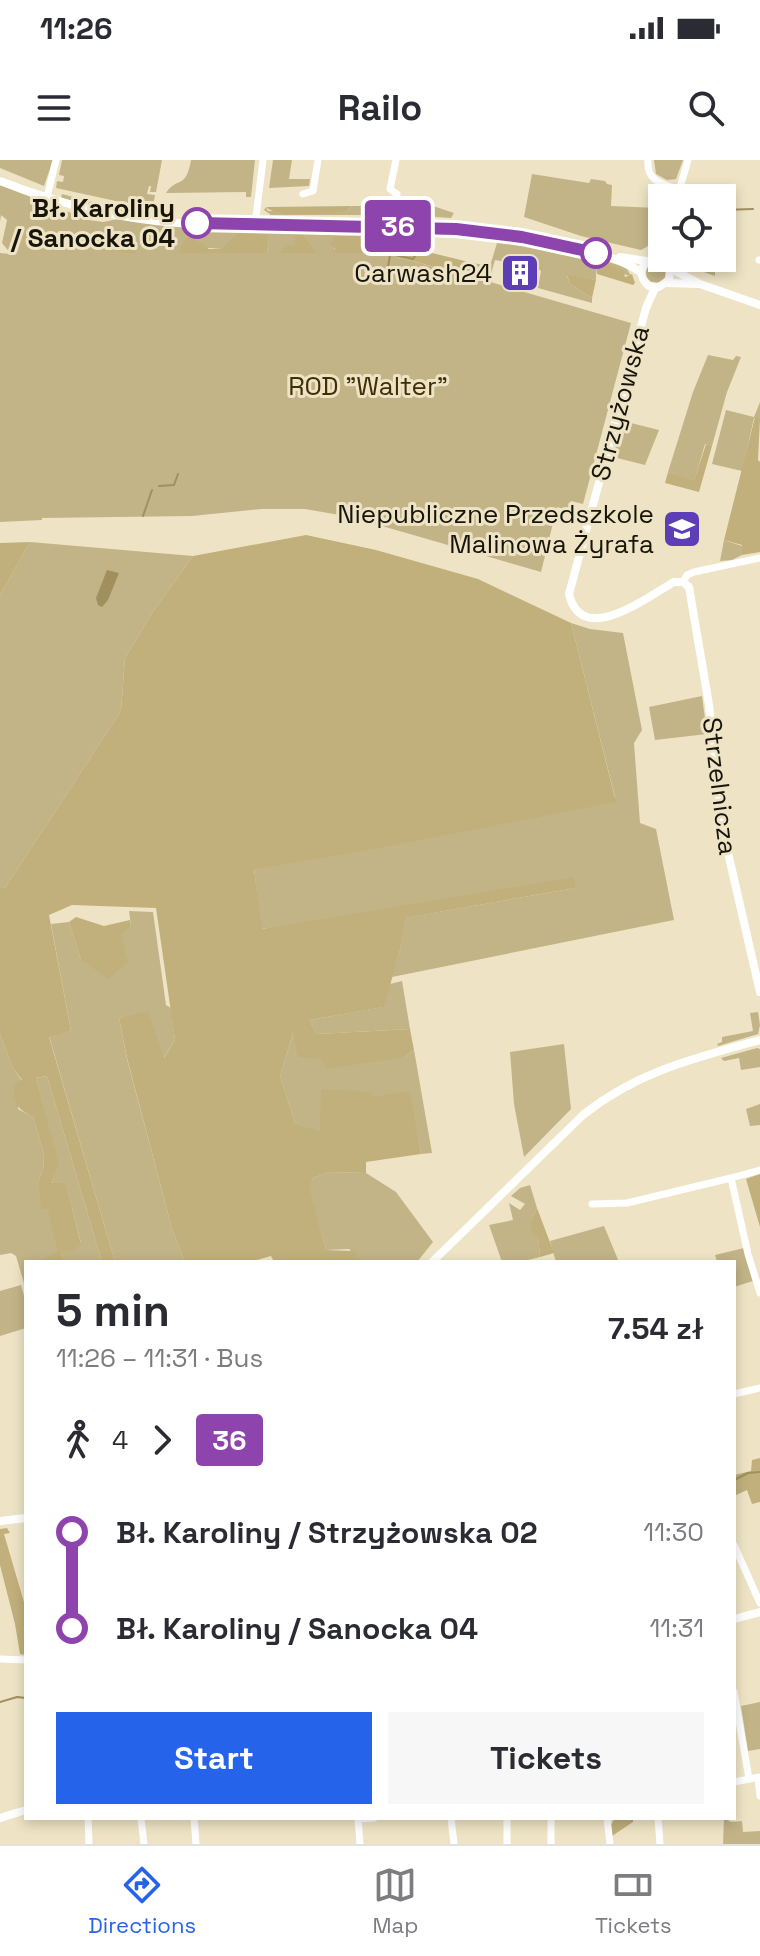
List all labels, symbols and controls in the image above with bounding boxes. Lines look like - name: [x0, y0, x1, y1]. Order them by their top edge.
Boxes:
- text: 11:26: [40, 9, 112, 48]
- text: Railo: [338, 85, 422, 131]
- icon: menu: [32, 86, 76, 130]
- icon: search: [684, 86, 728, 130]
- map controls: [648, 184, 736, 272]
- button: locate: [648, 184, 736, 272]
- place label: Bł. Karoliny / Sanocka 04: [10, 191, 175, 255]
- line badge: 36: [362, 200, 434, 252]
- marker: Bł. Karoliny / Sanocka 04: [182, 208, 212, 238]
- text: 36: [381, 208, 415, 244]
- unlabelled marker: [581, 238, 611, 268]
- building icon: Carwash24: [499, 252, 541, 294]
- place label: Carwash24: [354, 256, 492, 290]
- street label: Strzyżowska: [583, 322, 657, 484]
- park label: ROD "Walter": [288, 369, 448, 403]
- place label: Niepubliczne Przedszkole Malinowa Żyrafa: [337, 497, 654, 561]
- school or university icon: Niepubliczne Przedszkole Malinowa Żyrafa: [661, 508, 703, 550]
- street label: Strzelnicza: [695, 715, 745, 857]
- text: 5 min: [56, 1283, 170, 1339]
- text: 7.54 zł: [608, 1309, 704, 1348]
- text: 11:26 – 11:31 · Bus: [56, 1341, 263, 1375]
- icon: walk: [56, 1418, 100, 1462]
- icon: forward: [140, 1418, 184, 1462]
- text: 36: [212, 1422, 247, 1458]
- text: 4: [112, 1423, 128, 1457]
- text: Bł. Karoliny / Strzyżowska 02: [116, 1513, 538, 1552]
- text: 11:30: [643, 1515, 704, 1549]
- text: Bł. Karoliny / Sanocka 04: [116, 1609, 478, 1648]
- text: 11:31: [649, 1611, 704, 1645]
- button: Start: [56, 1712, 372, 1804]
- button: Tickets: [388, 1712, 704, 1804]
- tab: Directions: [88, 1863, 196, 1939]
- tab: Map: [373, 1863, 418, 1939]
- tab: Tickets: [595, 1863, 672, 1939]

